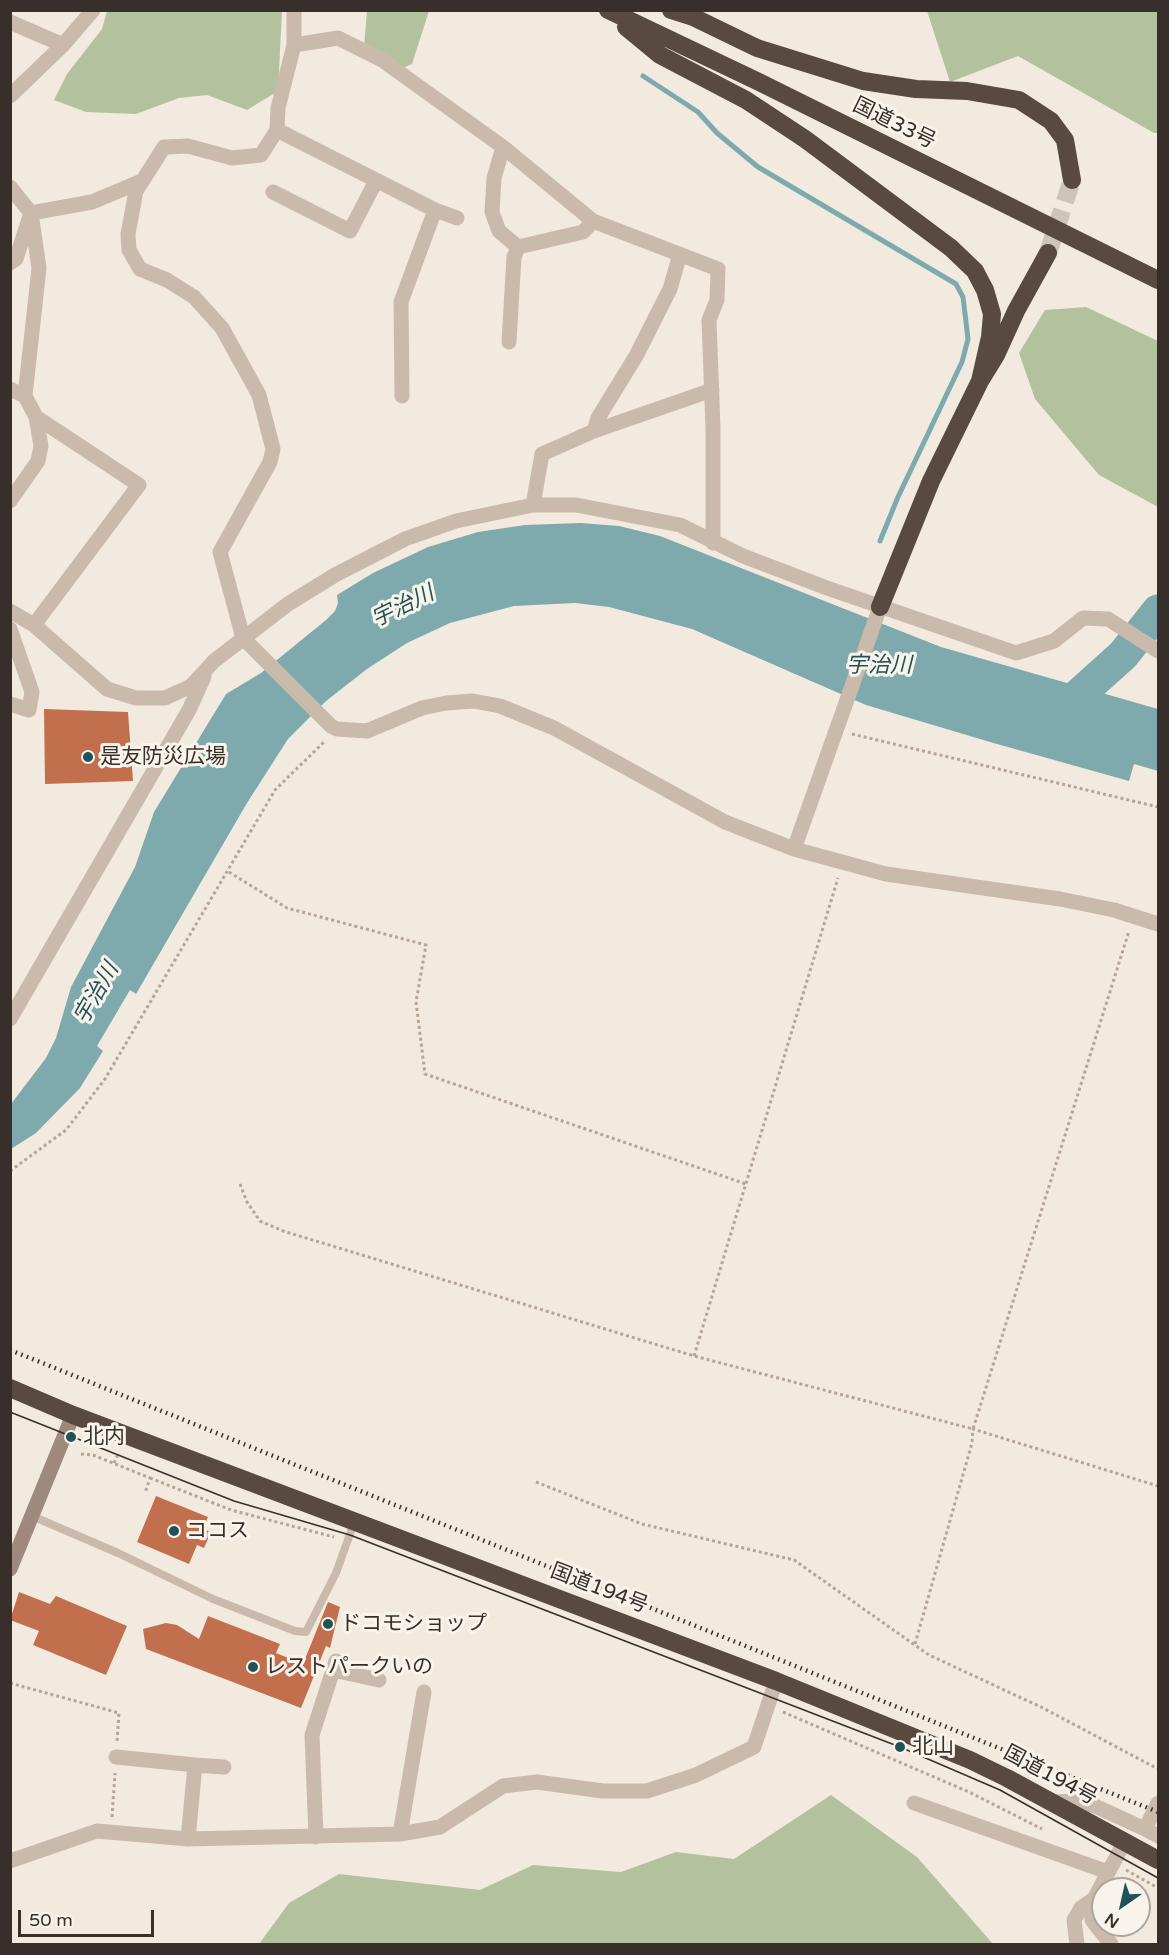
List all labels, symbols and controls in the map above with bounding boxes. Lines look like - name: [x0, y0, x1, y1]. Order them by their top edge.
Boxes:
- street label: 国道33号: [848, 93, 940, 155]
- water label: 宇治川: [368, 581, 438, 633]
- water label: 宇治川: [846, 653, 912, 679]
- place label: 是友防災広場: [100, 744, 226, 770]
- marker: 是友防災広場: [81, 750, 95, 764]
- water label: 宇治川: [69, 959, 125, 1029]
- place label: 北内: [83, 1424, 125, 1450]
- marker: 北内: [64, 1430, 78, 1444]
- place label: ココス: [186, 1518, 249, 1544]
- marker: ココス: [167, 1524, 181, 1538]
- street label: 国道194号: [547, 1559, 651, 1619]
- place label: ドコモショップ: [340, 1611, 487, 1637]
- marker: ドコモショップ: [321, 1617, 335, 1631]
- place label: レストパークいの: [265, 1654, 433, 1680]
- marker: レストパークいの: [246, 1660, 260, 1674]
- place label: 北山: [912, 1734, 954, 1760]
- marker: 北山: [893, 1740, 907, 1754]
- street label: 国道194号: [999, 1741, 1101, 1811]
- north arrow: [1091, 1877, 1151, 1937]
- scale bar: [21, 1898, 158, 1936]
- text: N: [1101, 1908, 1123, 1932]
- text: 50 m: [29, 1909, 73, 1931]

